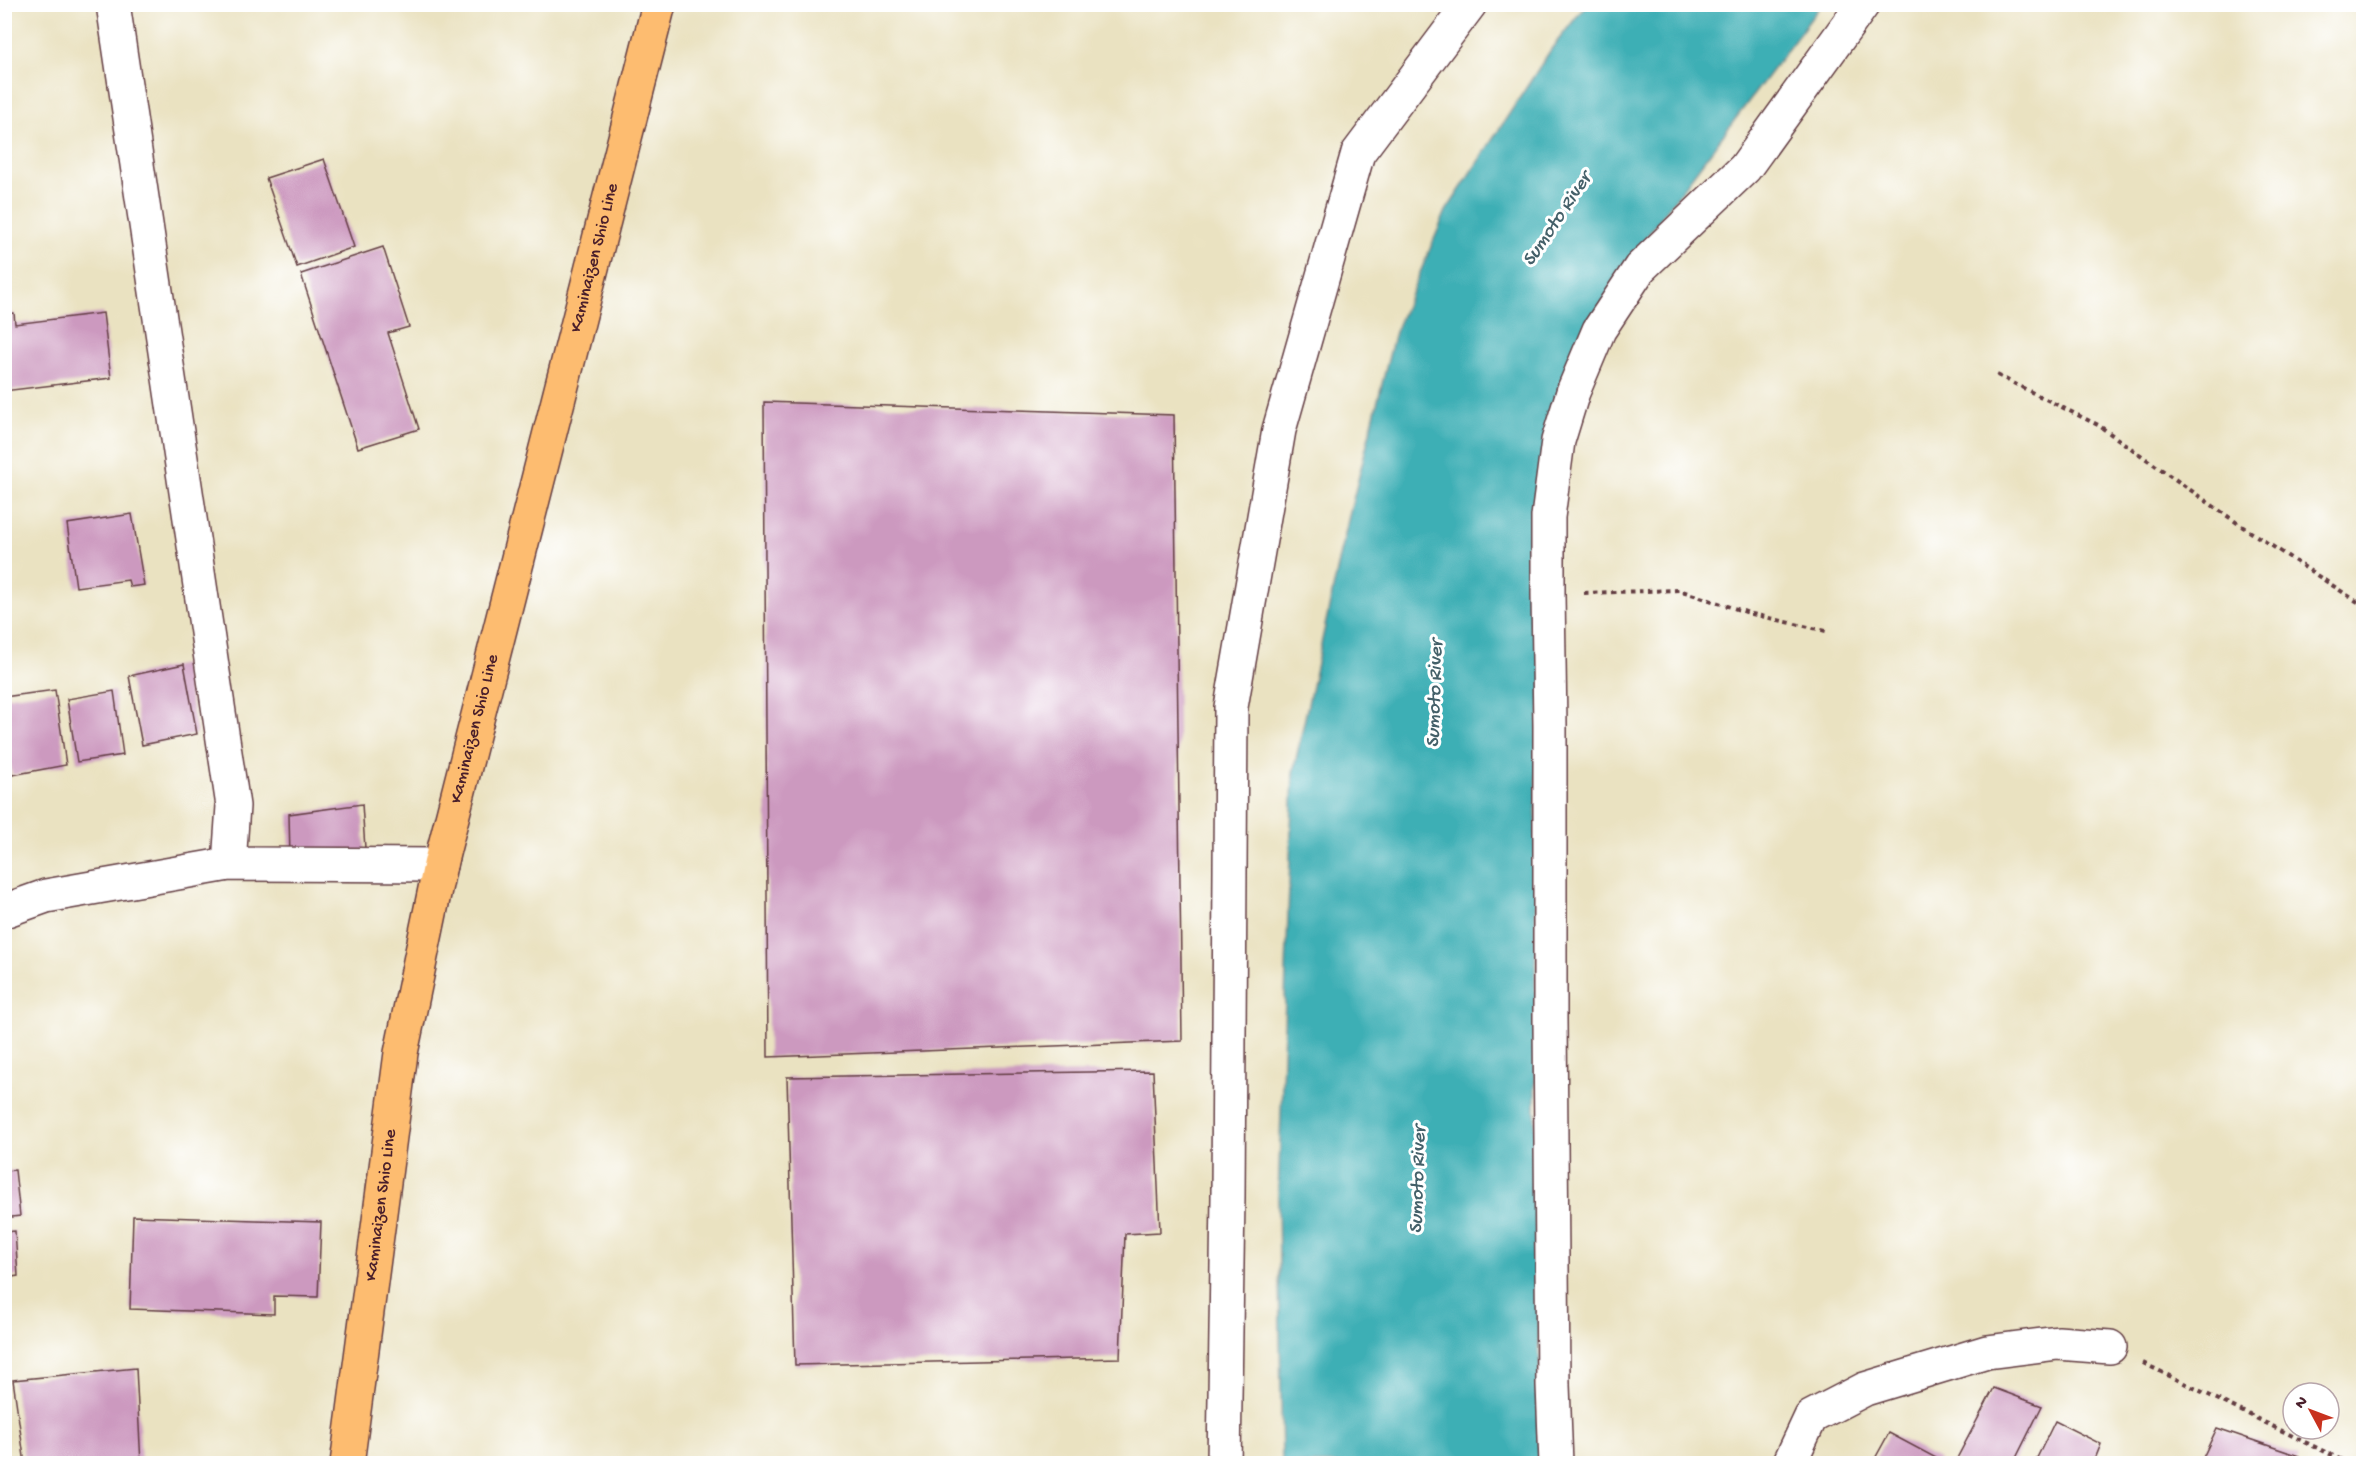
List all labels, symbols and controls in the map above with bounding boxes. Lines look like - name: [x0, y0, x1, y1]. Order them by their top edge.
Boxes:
- water label: Sumoto River: [1518, 166, 1600, 271]
- street label: Kaminaizen Shio Line: [565, 180, 624, 335]
- water label: Sumoto River: [1423, 636, 1450, 748]
- street label: Kaminaizen Shio Line: [446, 651, 504, 806]
- water label: Sumoto River: [1406, 1122, 1433, 1234]
- street label: Kaminaizen Shio Line: [361, 1127, 401, 1282]
- north arrow: [2281, 1381, 2341, 1441]
- text: N: [2292, 1393, 2313, 1414]

